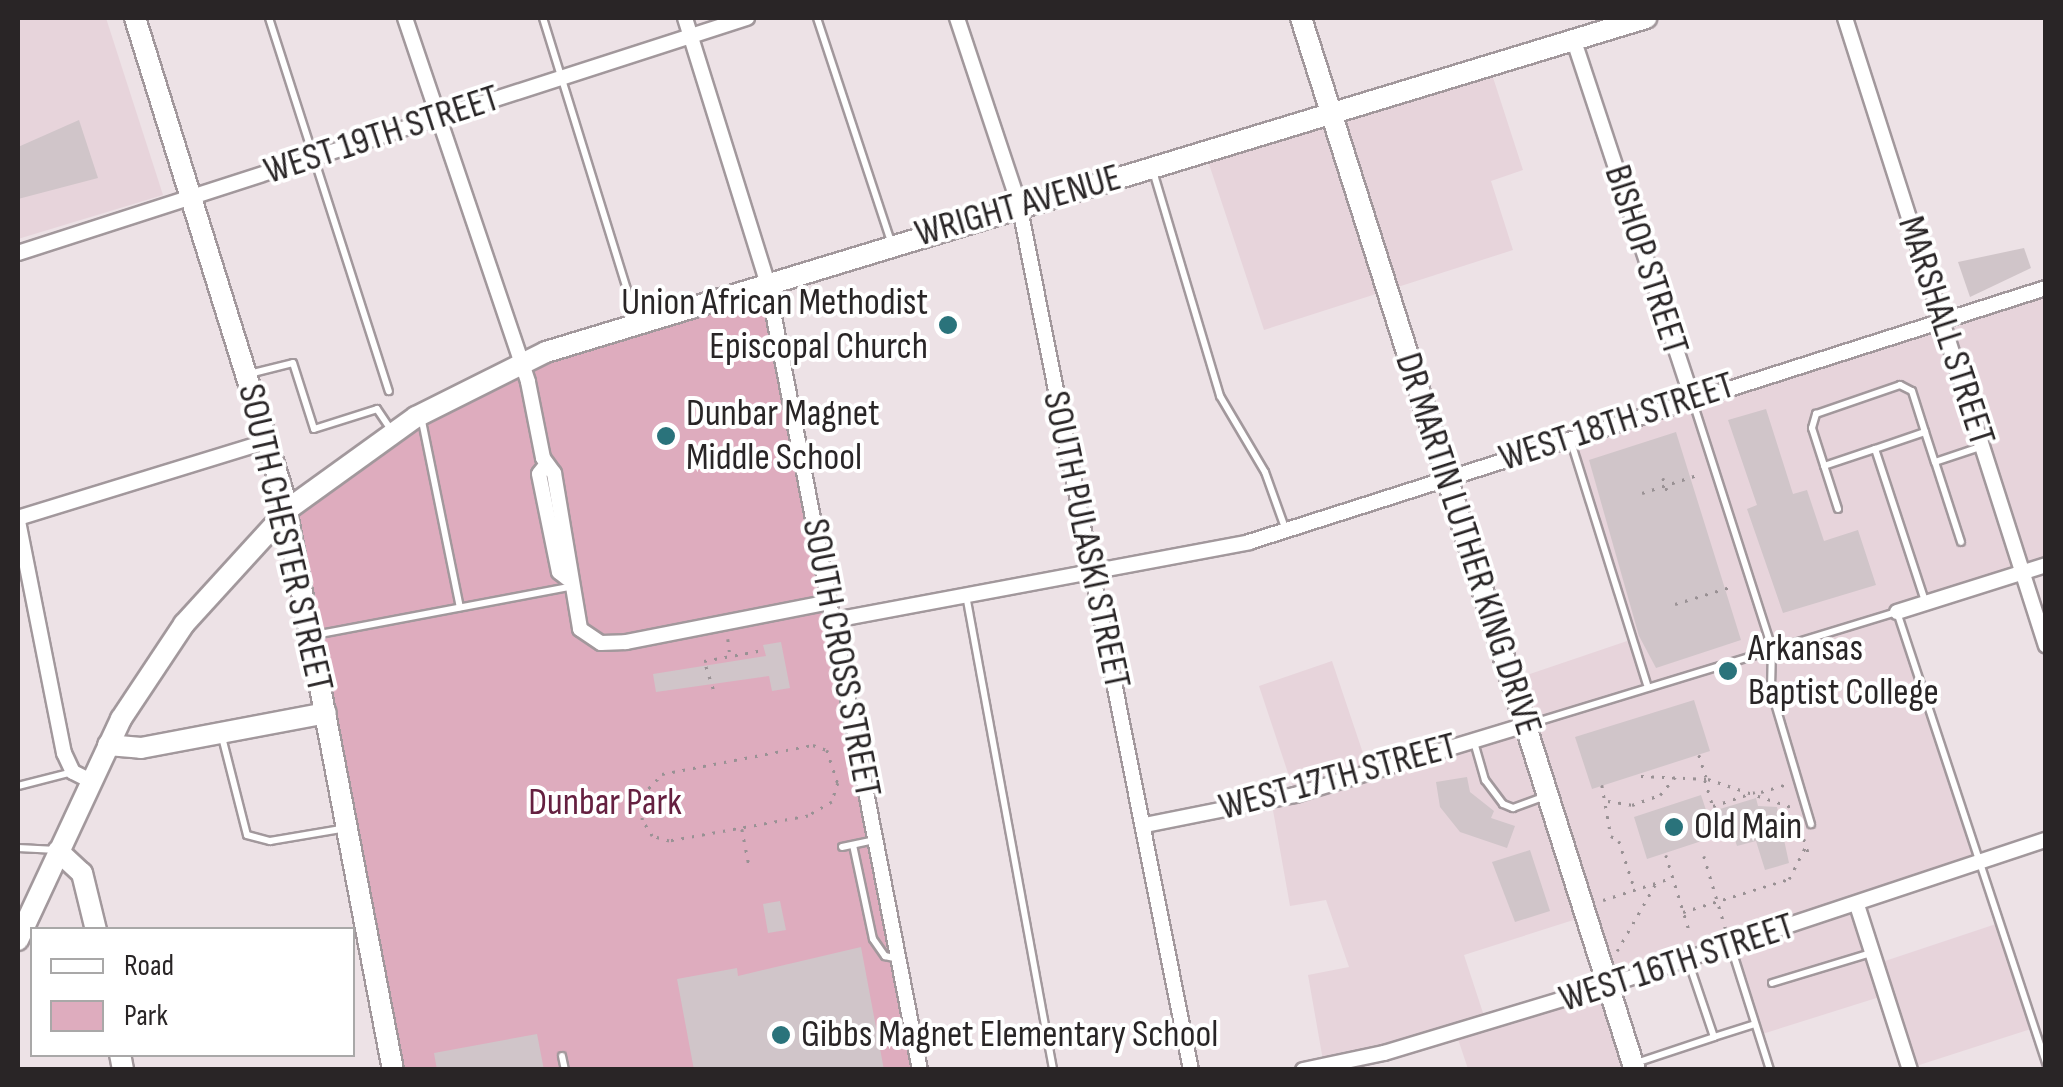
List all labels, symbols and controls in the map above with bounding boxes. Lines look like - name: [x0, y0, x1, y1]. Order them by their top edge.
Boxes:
- street label: WEST 19TH STREET: [259, 76, 505, 194]
- street label: WRIGHT AVENUE: [910, 155, 1126, 257]
- street label: BISHOP STREET: [1594, 159, 1698, 361]
- street label: MARSHALL STREET: [1888, 211, 2004, 451]
- place label: Union African Methodist Episcopal Church: [621, 280, 928, 370]
- marker: Union African Methodist Episcopal Church: [937, 314, 959, 336]
- street label: DR MARTIN LUTHER KING DRIVE: [1385, 347, 1551, 741]
- street label: WEST 18TH STREET: [1494, 363, 1740, 481]
- street label: SOUTH CHESTER STREET: [227, 380, 343, 696]
- street label: SOUTH PULASKI STREET: [1032, 387, 1140, 693]
- place label: Dunbar Magnet Middle School: [686, 391, 880, 480]
- marker: Dunbar Magnet Middle School: [655, 425, 677, 447]
- street label: SOUTH CROSS STREET: [792, 515, 890, 801]
- place label: Arkansas Baptist College: [1748, 626, 1939, 716]
- marker: Arkansas Baptist College: [1717, 660, 1739, 682]
- street label: WEST 17TH STREET: [1214, 723, 1462, 831]
- park label: Dunbar Park: [528, 780, 682, 826]
- place label: Old Main: [1694, 804, 1802, 850]
- marker: Old Main: [1663, 816, 1685, 838]
- street label: WEST 16TH STREET: [1554, 904, 1800, 1022]
- legend: [30, 927, 355, 1057]
- text: Road: [124, 948, 174, 984]
- text: Park: [124, 998, 168, 1034]
- place label: Gibbs Magnet Elementary School: [801, 1012, 1218, 1058]
- marker: Gibbs Magnet Elementary School: [770, 1024, 792, 1046]

